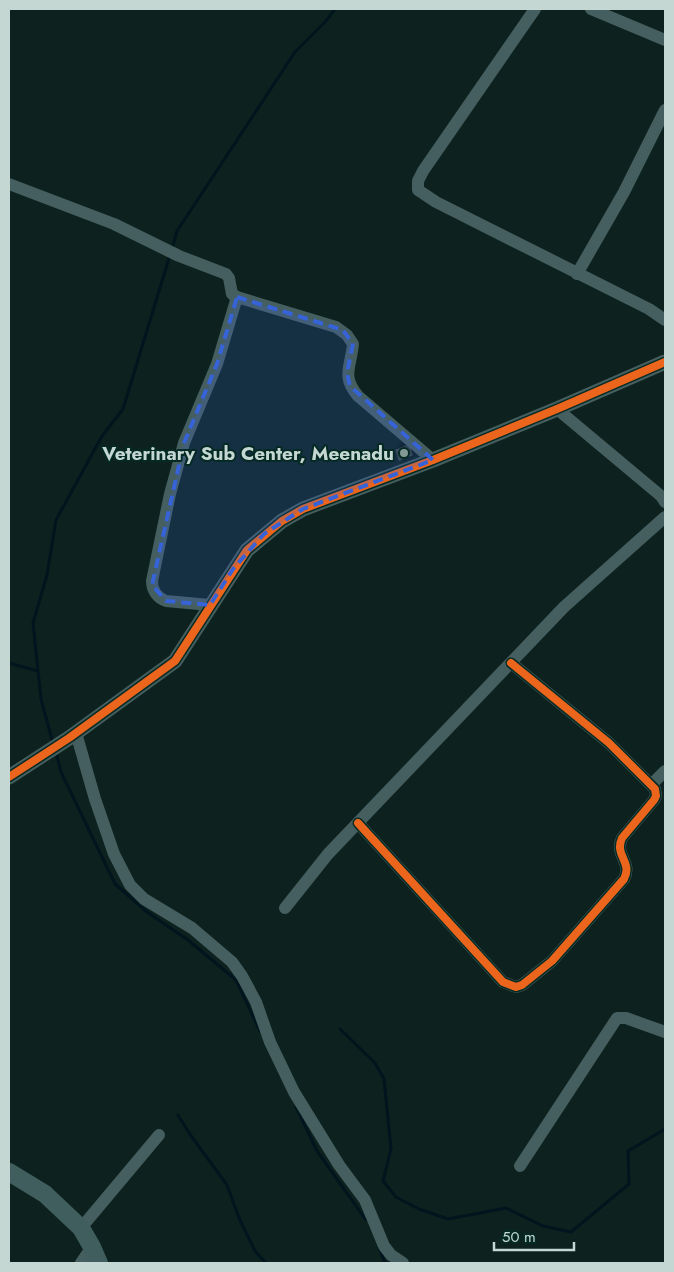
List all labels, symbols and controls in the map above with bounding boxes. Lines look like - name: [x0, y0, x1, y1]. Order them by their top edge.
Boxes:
- place label: Veterinary Sub Center, Meenadu: [101, 440, 394, 467]
- marker: Veterinary Sub Center, Meenadu: [398, 447, 410, 459]
- scale bar: [494, 1220, 574, 1252]
- text: 50 m: [502, 1226, 536, 1248]

